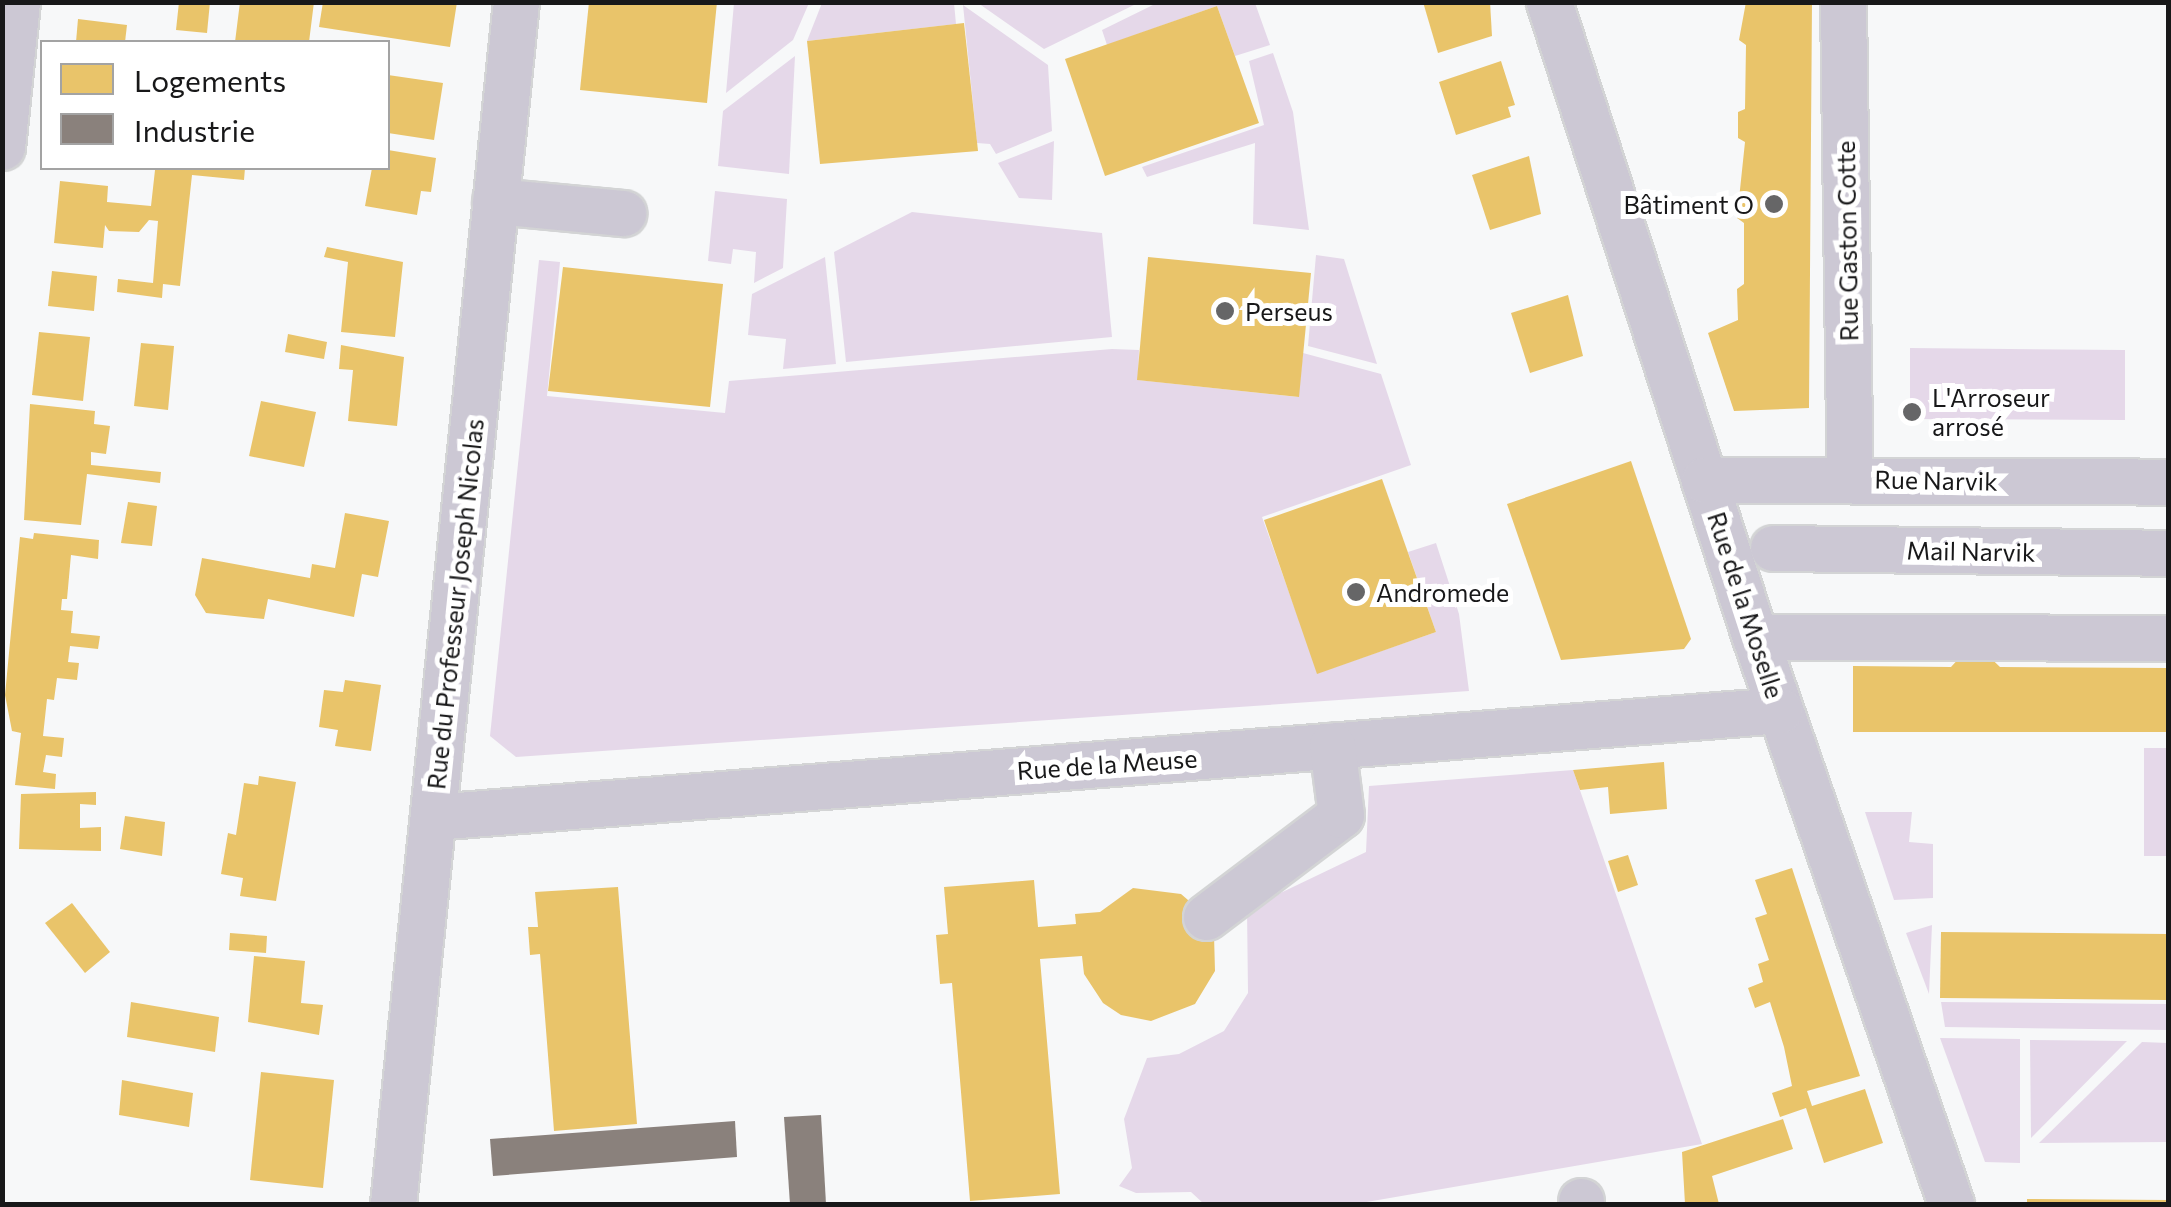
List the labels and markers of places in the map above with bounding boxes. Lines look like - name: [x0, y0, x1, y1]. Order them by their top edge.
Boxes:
- place label: Bâtiment O: [1623, 189, 1754, 219]
- marker: Bâtiment O: [1763, 193, 1785, 215]
- place label: Perseus: [1245, 296, 1333, 326]
- marker: Perseus: [1214, 300, 1236, 322]
- place label: L'Arroseur arrosé: [1932, 383, 2050, 442]
- marker: L'Arroseur arrosé: [1901, 401, 1923, 423]
- place label: Andromede: [1376, 577, 1509, 607]
- marker: Andromede: [1345, 581, 1367, 603]

